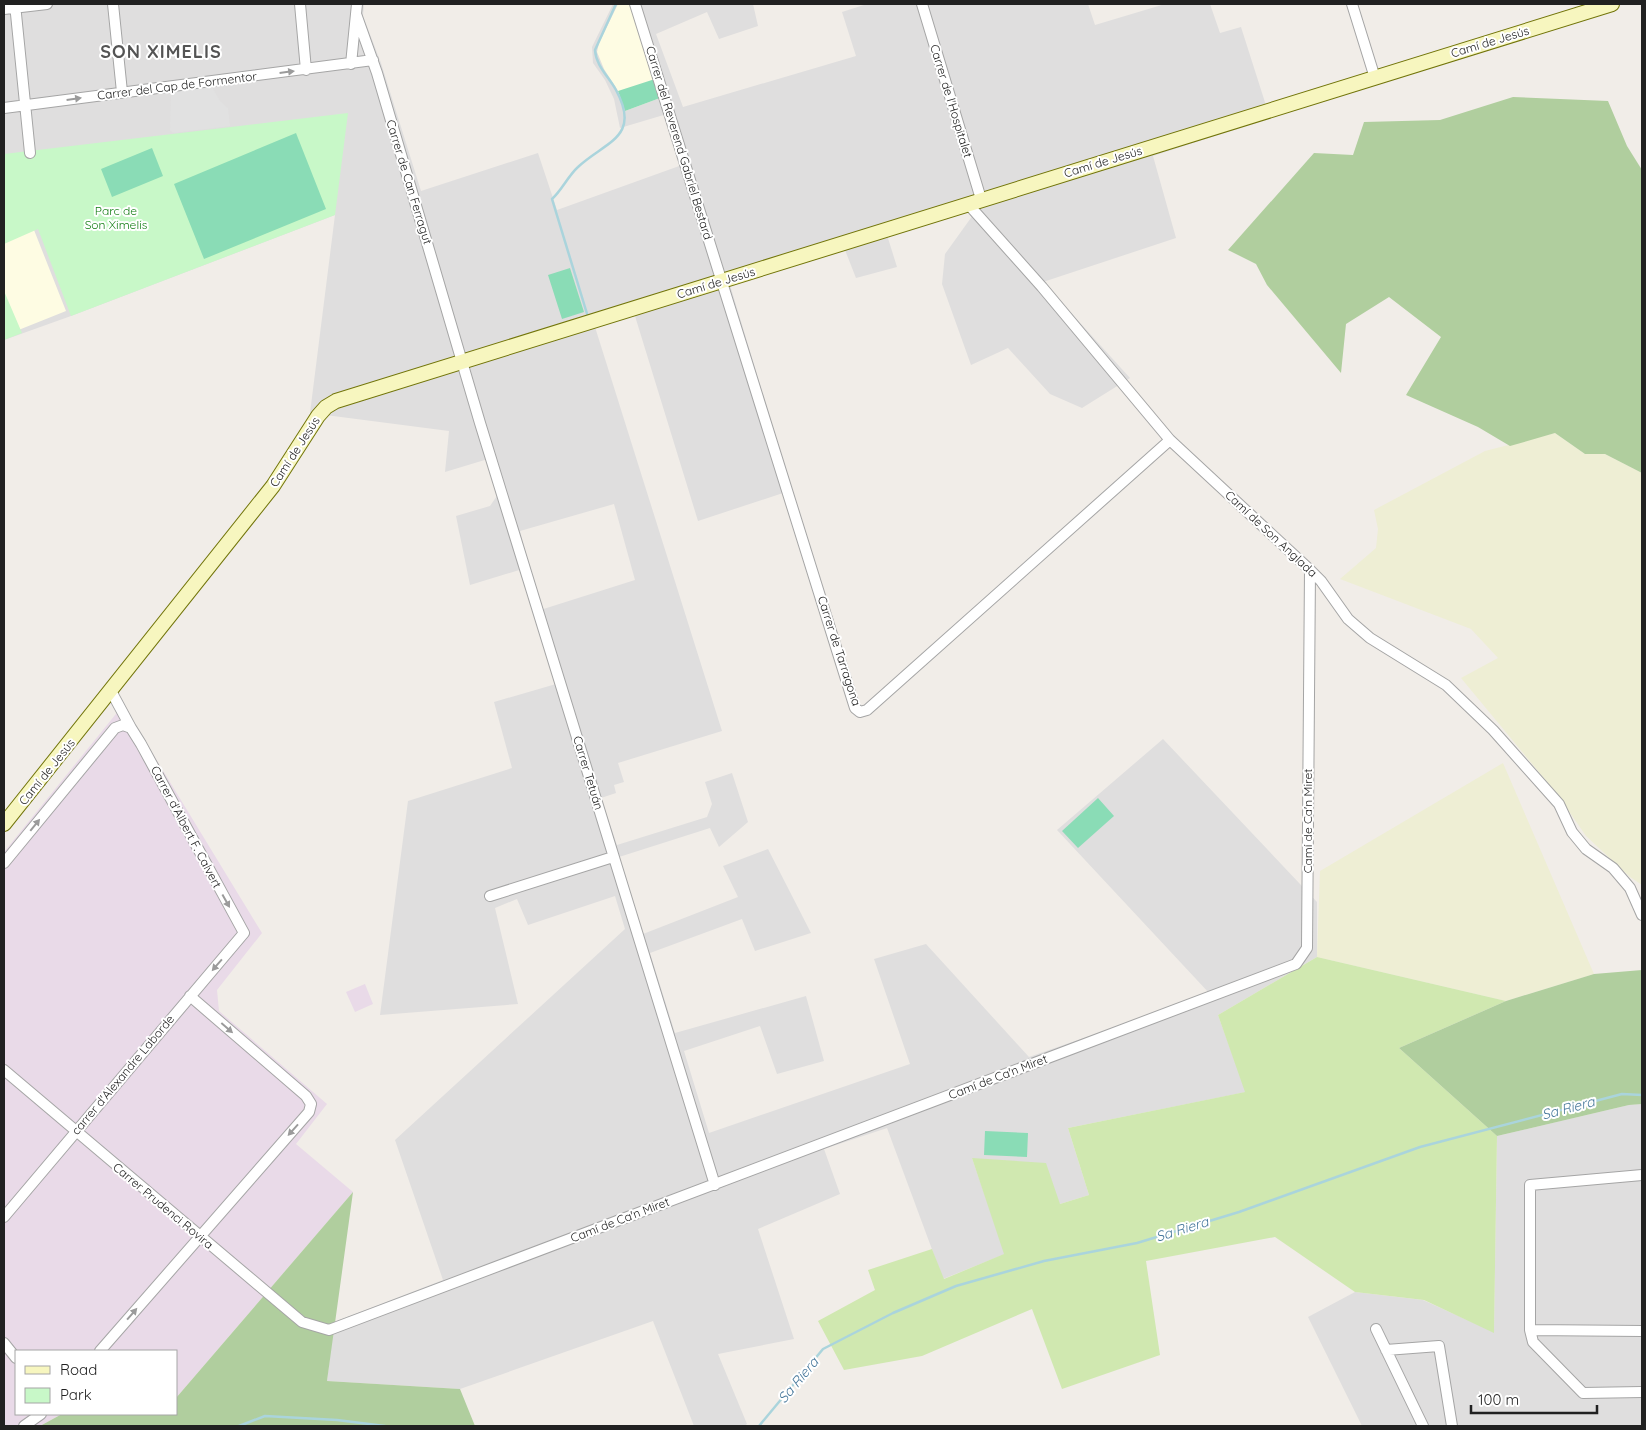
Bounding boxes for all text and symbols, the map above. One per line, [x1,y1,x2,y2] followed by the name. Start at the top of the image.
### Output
[1449,22,1531,61] street label: Camí de Jesús
[100,40,222,63] district label: SON XIMELIS
[927,43,976,159] street label: Carrer de l'Hospitalet
[643,44,716,241] street label: Carrer del Reverend Gabriel Bestard
[96,68,258,103] street label: Carrer del Cap de Formentor
[279,68,295,76] one-way arrow
[66,95,82,103] one-way arrow
[383,118,436,246] street label: Carrer de Can Ferragut
[1062,142,1144,181] street label: Camí de Jesús
[85,203,148,232] park label: Parc de Son Ximelis
[675,263,757,302] street label: Camí de Jesús
[266,413,323,490] street label: Camí de Jesús
[1222,487,1320,580] street label: Camí de Son Anglada
[815,594,864,708] street label: Carrer de Tarragona
[570,734,607,812] street label: Carrer Tetuán
[15,735,78,808] street label: Camí de Jesús
[148,763,225,891] street label: Carrer d'Albert F. Calvert
[1300,769,1315,873] street label: Camí de Ca'n Miret
[29,819,40,832] one-way arrow
[222,894,230,909] one-way arrow
[212,959,223,971] one-way arrow
[68,1011,177,1138] street label: carrer d'Alexandre Laborde
[220,1023,233,1034] one-way arrow
[946,1051,1049,1102] street label: Camí de Ca'n Miret
[1540,1092,1598,1124] water label: Sa Riera
[288,1124,299,1136] one-way arrow
[110,1159,216,1252] street label: Carrer Prudenci Rovira
[568,1194,671,1245] street label: Camí de Ca'n Miret
[1153,1212,1212,1246] water label: Sa Riera
[126,1308,137,1321] one-way arrow
[15,1350,178,1415] legend
[774,1352,823,1407] water label: Sa Riera
[60,1360,97,1379] text: Road
[1471,1382,1597,1414] scale bar
[60,1385,92,1404] text: Park
[1478,1390,1519,1409] text: 100 m

